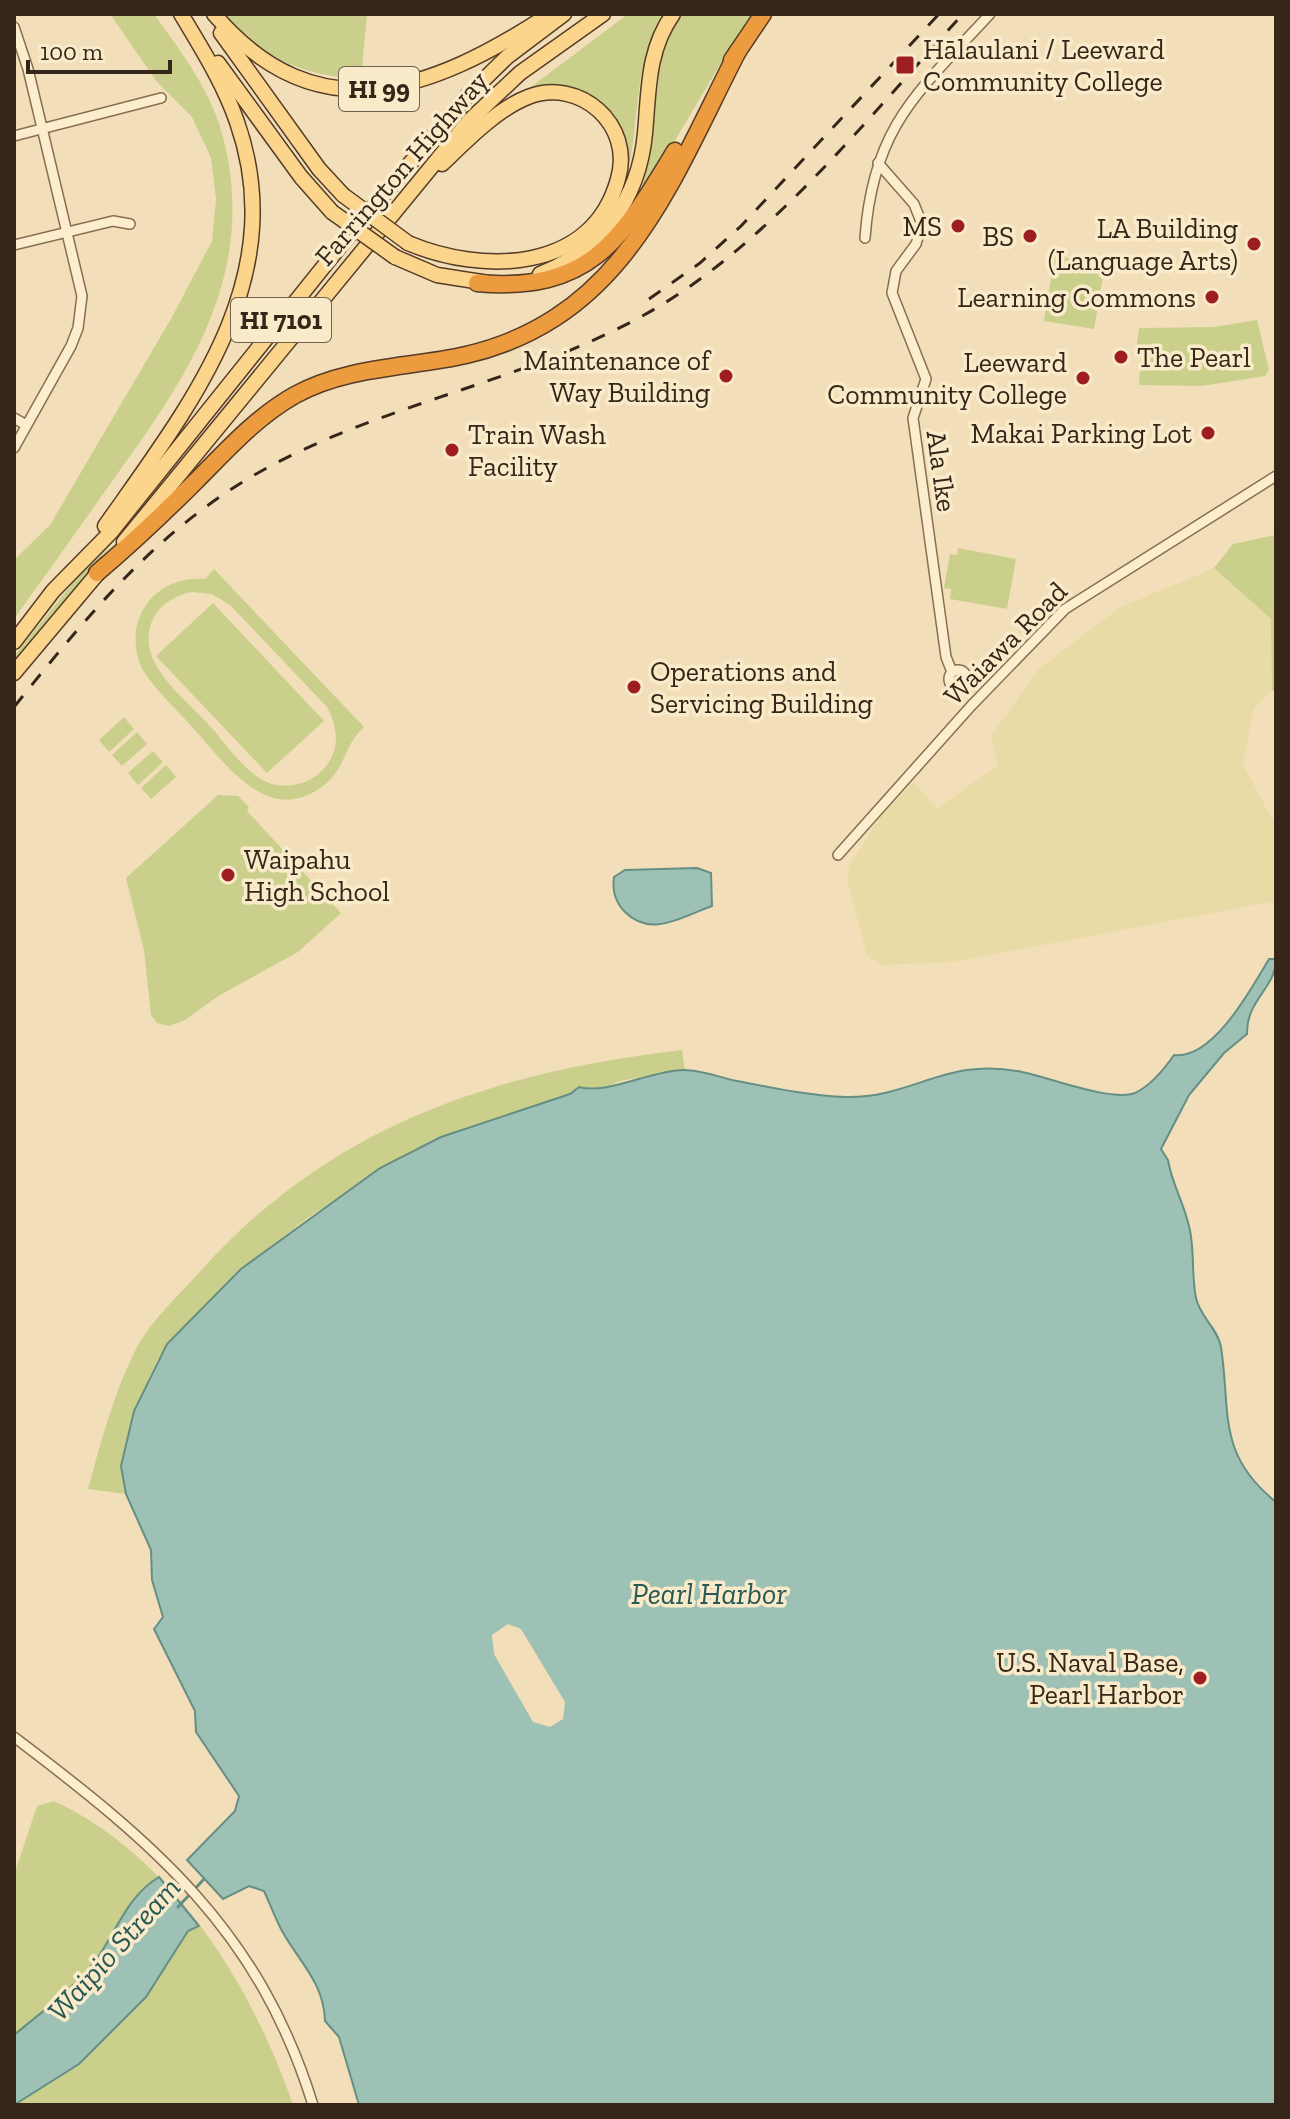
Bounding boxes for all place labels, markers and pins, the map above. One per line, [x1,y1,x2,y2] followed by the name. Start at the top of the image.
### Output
[923,33,1165,98] place label: Hālaulani / Leeward Community College
[894,54,916,76] marker: Hālaulani / Leeward Community College
[902,210,942,243] place label: MS
[1048,212,1238,277] place label: LA Building (Language Arts)
[949,217,967,235] marker: MS
[982,220,1014,253] place label: BS
[1021,227,1039,245] marker: BS
[1245,235,1263,253] marker: LA Building (Language Arts)
[957,281,1196,314] place label: Learning Commons
[1203,288,1221,306] marker: Learning Commons
[1137,341,1251,374] place label: The Pearl
[523,344,712,409] place label: Maintenance of Way Building
[827,346,1067,411] place label: Leeward Community College
[1112,348,1130,366] marker: The Pearl
[717,367,735,385] marker: Maintenance of Way Building
[1074,369,1092,387] marker: Leeward Community College
[971,417,1193,450] place label: Makai Parking Lot
[468,418,606,483] place label: Train Wash Facility
[1199,424,1217,442] marker: Makai Parking Lot
[443,441,461,459] marker: Train Wash Facility
[650,655,873,720] place label: Operations and Servicing Building
[625,678,643,696] marker: Operations and Servicing Building
[244,843,390,908] place label: Waipahu High School
[219,866,237,884] marker: Waipahu High School
[996,1646,1184,1711] place label: U.S. Naval Base, Pearl Harbor
[1191,1669,1209,1687] marker: U.S. Naval Base, Pearl Harbor

